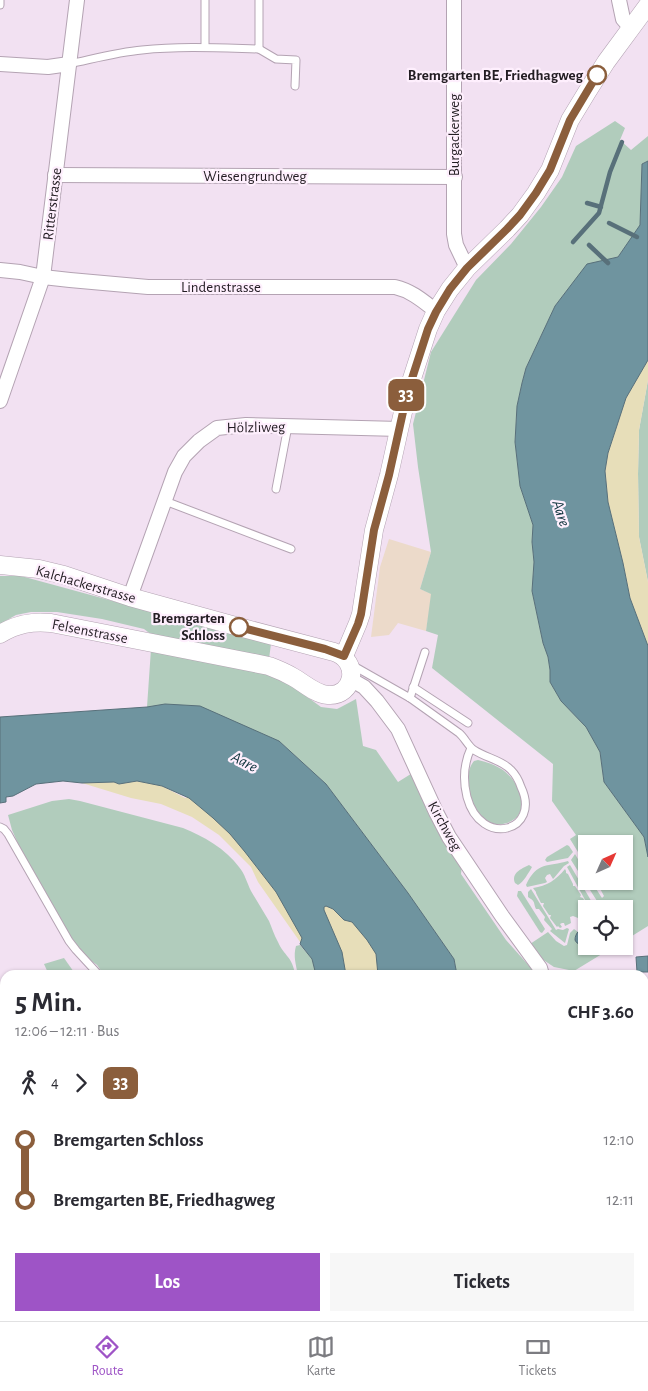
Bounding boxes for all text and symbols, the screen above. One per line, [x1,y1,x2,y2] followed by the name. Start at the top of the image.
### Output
[587,65,607,85] marker: Bremgarten BE, Friedhagweg
[408,68,583,83] place label: Bremgarten BE, Friedhagweg
[447,93,462,176] street label: Burgackerweg
[41,167,64,241] street label: Ritterstrasse
[203,169,307,184] street label: Wiesengrundweg
[181,280,261,295] street label: Lindenstrasse
[384,379,428,411] line badge: 33
[398,386,414,404] text: 33
[227,419,286,436] street label: Hölzliweg
[549,497,573,529] water label: Aare
[34,563,138,606] street label: Kalchackerstrasse
[152,611,225,643] place label: Bremgarten Schloss
[51,617,129,646] street label: Felsenstrasse
[229,617,249,637] marker: Bremgarten Schloss
[228,748,260,775] water label: Aare
[425,799,465,854] street label: Kirchweg
[578,835,632,890] north arrow
[578,835,633,955] map controls
[578,900,633,955] button: locate
[15,989,82,1017] text: 5 Min.
[568,1003,634,1022] text: CHF 3.60
[15,1023,119,1039] text: 12:06 – 12:11 · Bus
[15,1069,43,1097] icon: walk
[67,1069,95,1097] icon: forward
[51,1074,59,1090] text: 4
[113,1074,128,1092] text: 33
[53,1131,203,1150] text: Bremgarten Schloss
[604,1132,634,1148] text: 12:10
[53,1191,275,1210] text: Bremgarten BE, Friedhagweg
[607,1192,634,1208] text: 12:11
[15,1253,320,1311] button: Los
[330,1253,634,1311] button: Tickets
[91,1333,124,1380] tab: Route
[306,1333,336,1380] tab: Karte
[519,1333,556,1380] tab: Tickets

